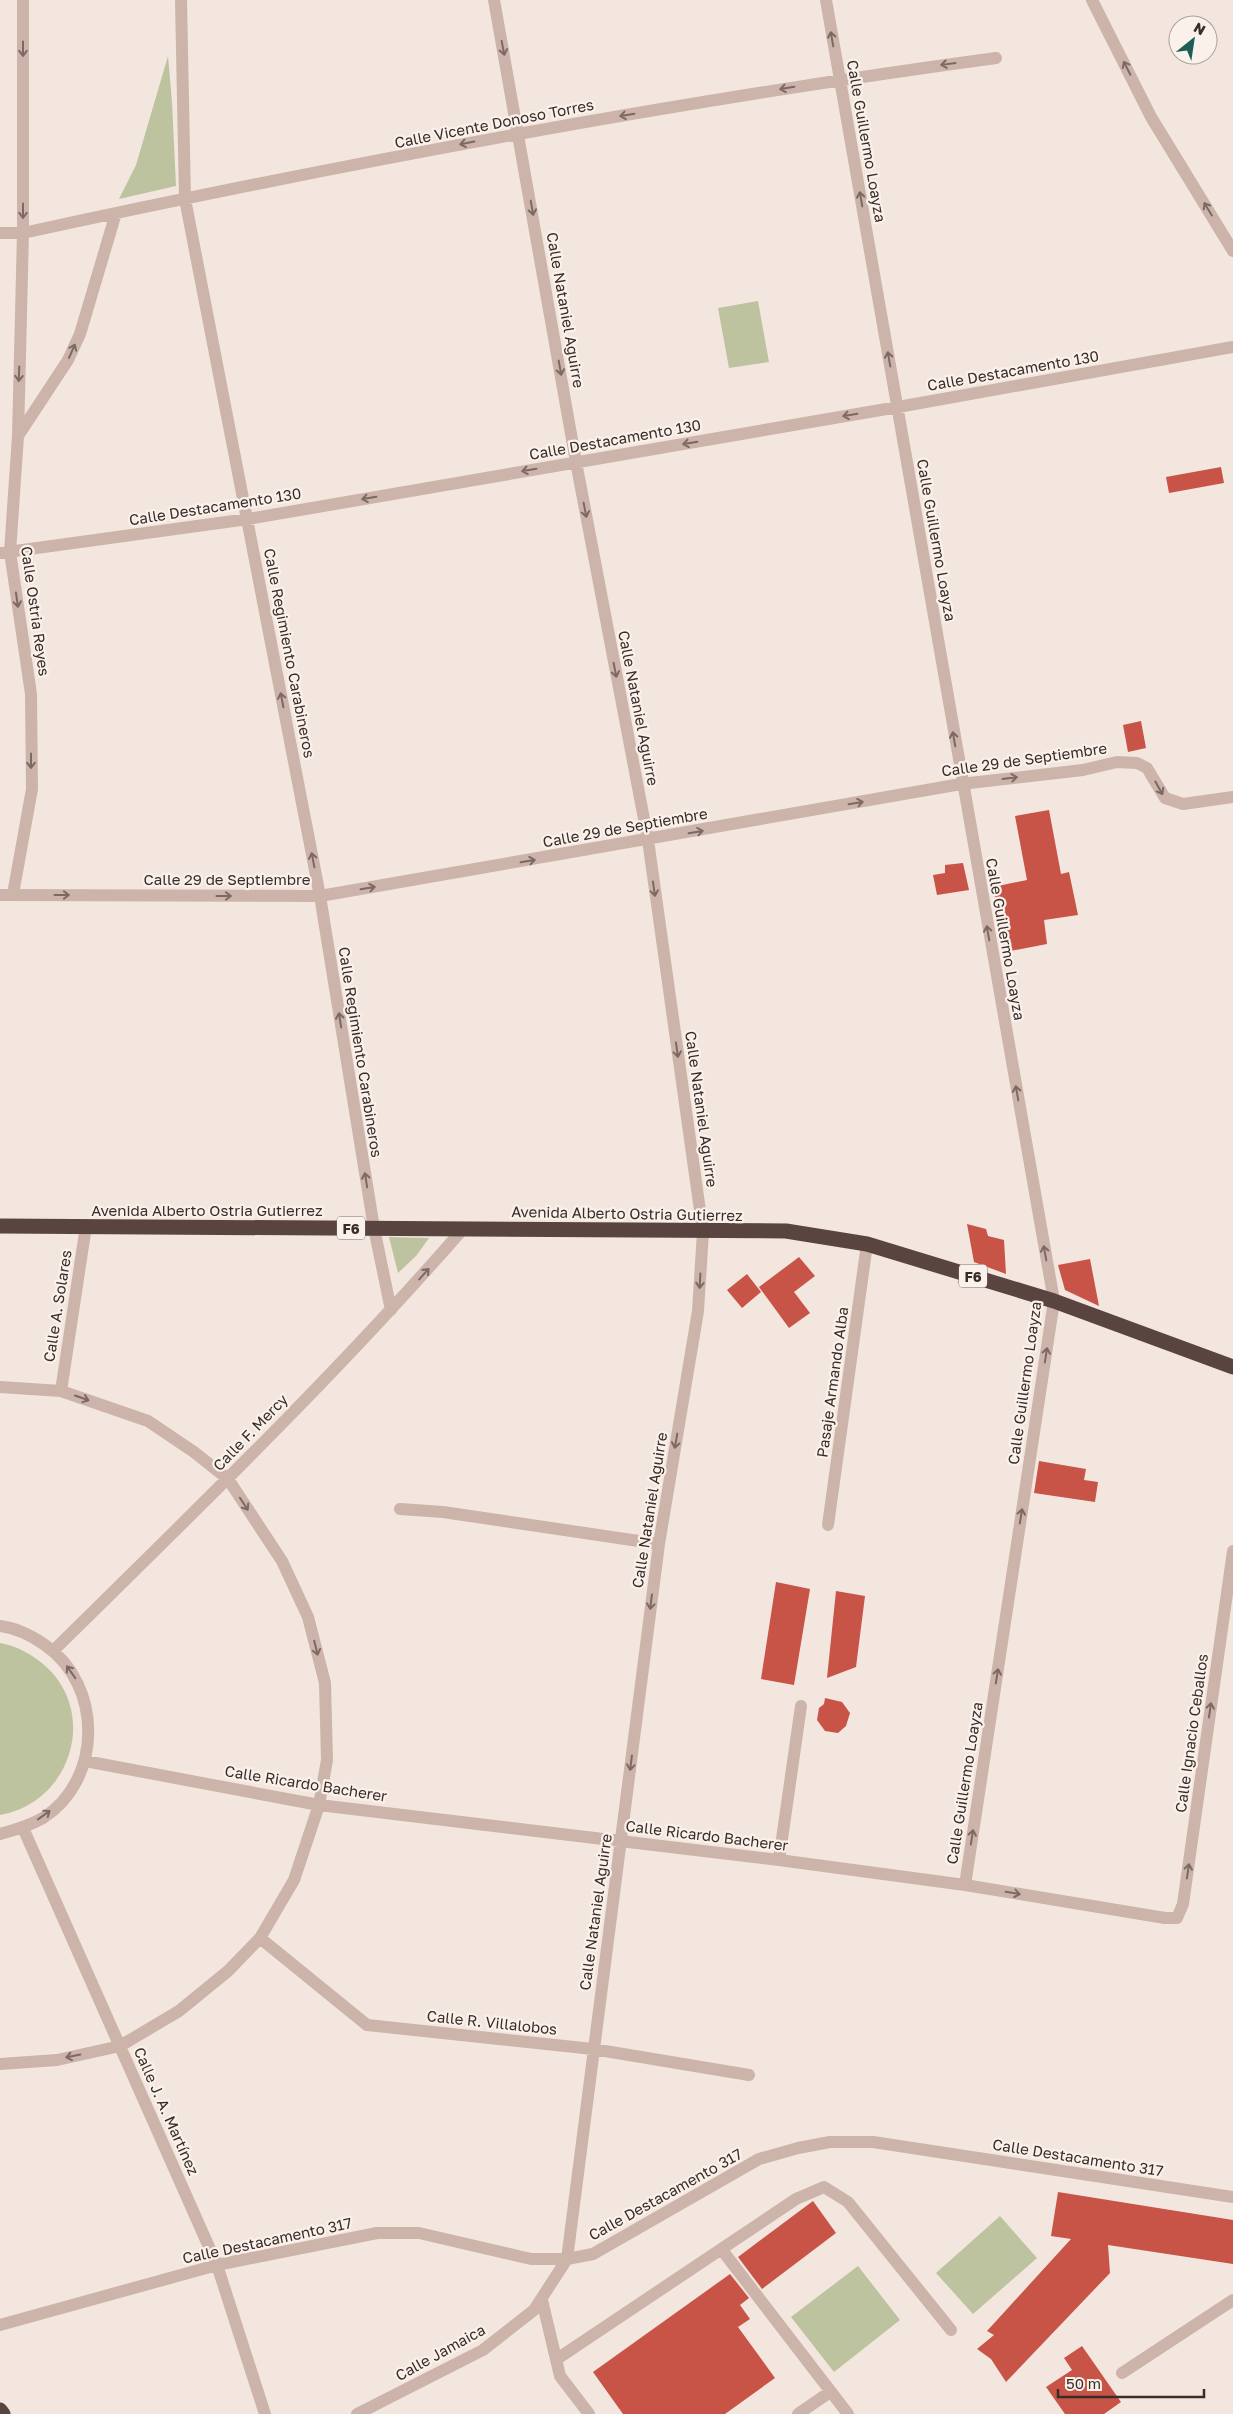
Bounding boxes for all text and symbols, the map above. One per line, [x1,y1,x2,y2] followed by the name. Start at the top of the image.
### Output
[1168,15,1218,65] north arrow
[1191,18,1209,38] text: N
[827,32,837,48] one-way arrow
[498,39,508,55] one-way arrow
[18,40,28,56] one-way arrow
[844,58,890,224] street label: Calle Guillermo Loayza
[940,59,956,69] one-way arrow
[1122,61,1132,76] one-way arrow
[779,83,795,93] one-way arrow
[393,95,595,151] street label: Calle Vicente Donoso Torres
[619,110,635,120] one-way arrow
[459,139,475,149] one-way arrow
[855,192,865,208] one-way arrow
[527,199,537,215] one-way arrow
[18,202,28,219] one-way arrow
[1202,203,1212,217] one-way arrow
[543,231,589,390] street label: Calle Nataniel Aguirre
[68,344,78,359] one-way arrow
[926,346,1100,394] street label: Calle Destacamento 130
[884,351,894,367] one-way arrow
[555,359,565,375] one-way arrow
[14,365,24,381] one-way arrow
[842,411,858,421] one-way arrow
[528,415,702,463] street label: Calle Destacamento 130
[682,438,698,448] one-way arrow
[914,457,960,623] street label: Calle Guillermo Loayza
[522,466,538,476] one-way arrow
[128,483,302,529] street label: Calle Destacamento 130
[362,493,378,503] one-way arrow
[581,502,590,518] one-way arrow
[18,545,54,677] street label: Calle Ostria Reyes
[261,547,319,759] street label: Calle Regimiento Carabineros
[12,591,22,607] one-way arrow
[615,629,663,787] street label: Calle Nataniel Aguirre
[611,661,621,677] one-way arrow
[277,692,287,708] one-way arrow
[948,731,958,747] one-way arrow
[940,738,1108,780] street label: Calle 29 de Septiembre
[26,752,36,769] one-way arrow
[1002,773,1018,783] one-way arrow
[1154,780,1164,795] one-way arrow
[847,797,863,807] one-way arrow
[541,804,709,850] street label: Calle 29 de Septiembre
[687,826,703,836] one-way arrow
[307,852,317,868] one-way arrow
[520,855,536,865] one-way arrow
[983,856,1029,1022] street label: Calle Guillermo Loayza
[144,870,311,888] street label: Calle 29 de Septiembre
[650,880,660,896] one-way arrow
[359,883,375,893] one-way arrow
[53,890,69,900] one-way arrow
[216,891,232,901] one-way arrow
[983,926,993,942] one-way arrow
[335,945,387,1159] street label: Calle Regimiento Carabineros
[334,1012,344,1028] one-way arrow
[682,1030,722,1189] street label: Calle Nataniel Aguirre
[672,1041,682,1057] one-way arrow
[1011,1086,1021,1102] one-way arrow
[360,1173,370,1189] one-way arrow
[91,1201,323,1219] street label: Avenida Alberto Ostria Gutierrez
[511,1202,743,1224] street label: Avenida Alberto Ostria Gutierrez
[337,1216,365,1240] road number: F6
[1040,1246,1050,1262] one-way arrow
[39,1249,75,1363] street label: Calle A. Solares
[959,1264,987,1288] road number: F6
[418,1267,430,1280] one-way arrow
[695,1272,704,1288] one-way arrow
[1004,1300,1044,1466] street label: Calle Guillermo Loayza
[812,1305,852,1459] street label: Pasaje Armando Alba
[1041,1347,1051,1363] one-way arrow
[209,1390,291,1474] street label: Calle F. Mercy
[74,1394,90,1404] one-way arrow
[628,1430,670,1589] street label: Calle Nataniel Aguirre
[671,1433,681,1449] one-way arrow
[238,1497,249,1511] one-way arrow
[1017,1508,1027,1524] one-way arrow
[646,1593,656,1609] one-way arrow
[312,1639,321,1655] one-way arrow
[1171,1652,1211,1814] street label: Calle Ignacio Ceballos
[66,1665,76,1679] one-way arrow
[992,1669,1002,1685] one-way arrow
[942,1700,986,1866] street label: Calle Guillermo Loayza
[1206,1703,1216,1719] one-way arrow
[625,1755,635,1771] one-way arrow
[224,1761,389,1805] street label: Calle Ricardo Bacherer
[37,1810,51,1820] one-way arrow
[625,1816,790,1854] street label: Calle Ricardo Bacherer
[967,1829,977,1845] one-way arrow
[575,1832,615,1991] street label: Calle Nataniel Aguirre
[1183,1863,1193,1879] one-way arrow
[1004,1888,1020,1898] one-way arrow
[426,2006,558,2038] street label: Calle R. Villalobos
[131,2044,203,2178] street label: Calle J. A. Martínez
[65,2052,81,2061] one-way arrow
[991,2135,1165,2179] street label: Calle Destacamento 317
[585,2144,745,2244] street label: Calle Destacamento 317
[181,2213,353,2267] street label: Calle Destacamento 317
[392,2320,488,2384] street label: Calle Jamaica
[1058,2366,1204,2398] scale bar
[1066,2374,1101,2392] text: 50 m

